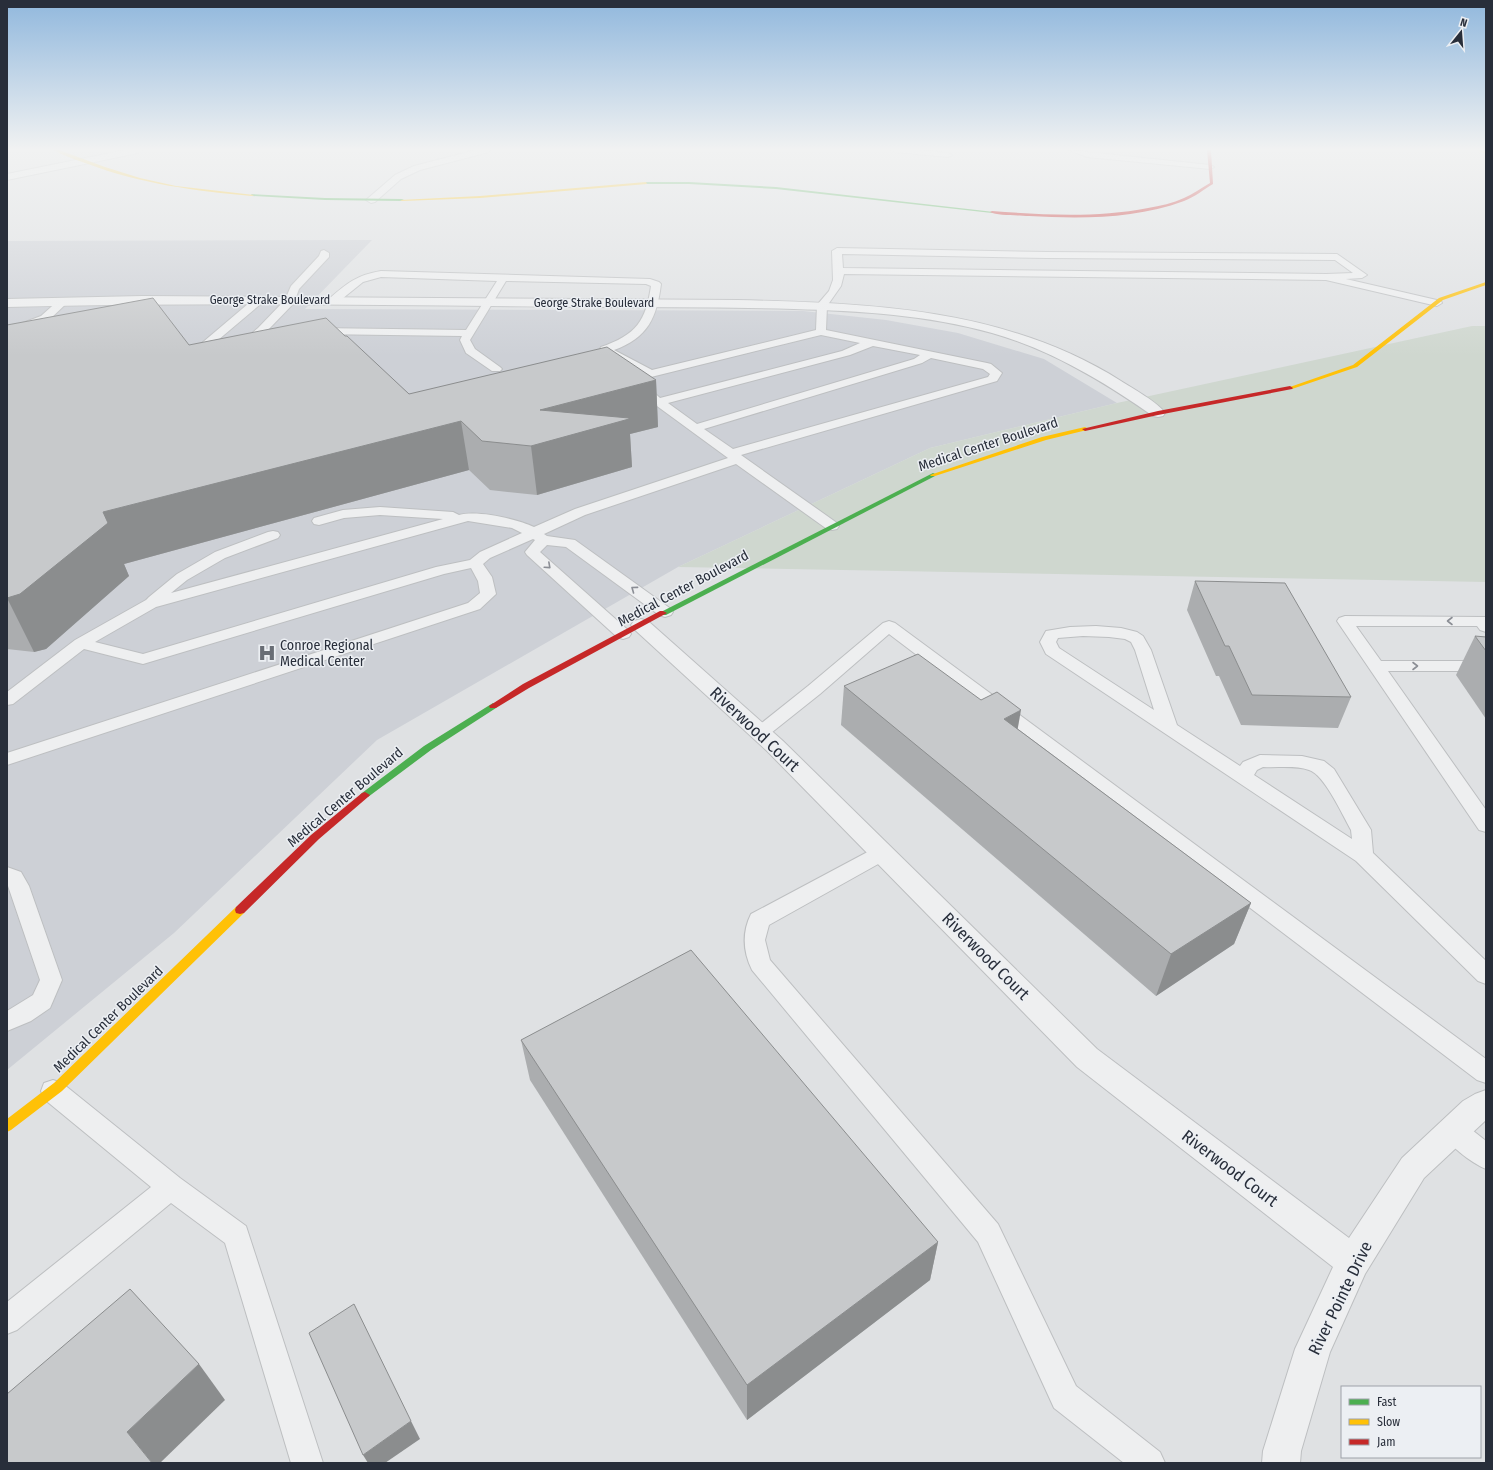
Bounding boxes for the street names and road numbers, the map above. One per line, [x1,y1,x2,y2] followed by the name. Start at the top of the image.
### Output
[210,293,330,307] street label: George Strake Boulevard
[534,296,654,310] street label: George Strake Boulevard
[916,414,1060,475] street label: Medical Center Boulevard
[615,547,752,630] street label: Medical Center Boulevard
[705,682,804,777] street label: Riverwood Court
[284,744,407,851] street label: Medical Center Boulevard
[938,908,1034,1005] street label: Riverwood Court
[50,963,167,1076] street label: Medical Center Boulevard
[1177,1125,1282,1212] street label: Riverwood Court
[1304,1238,1377,1358] street label: River Pointe Drive

